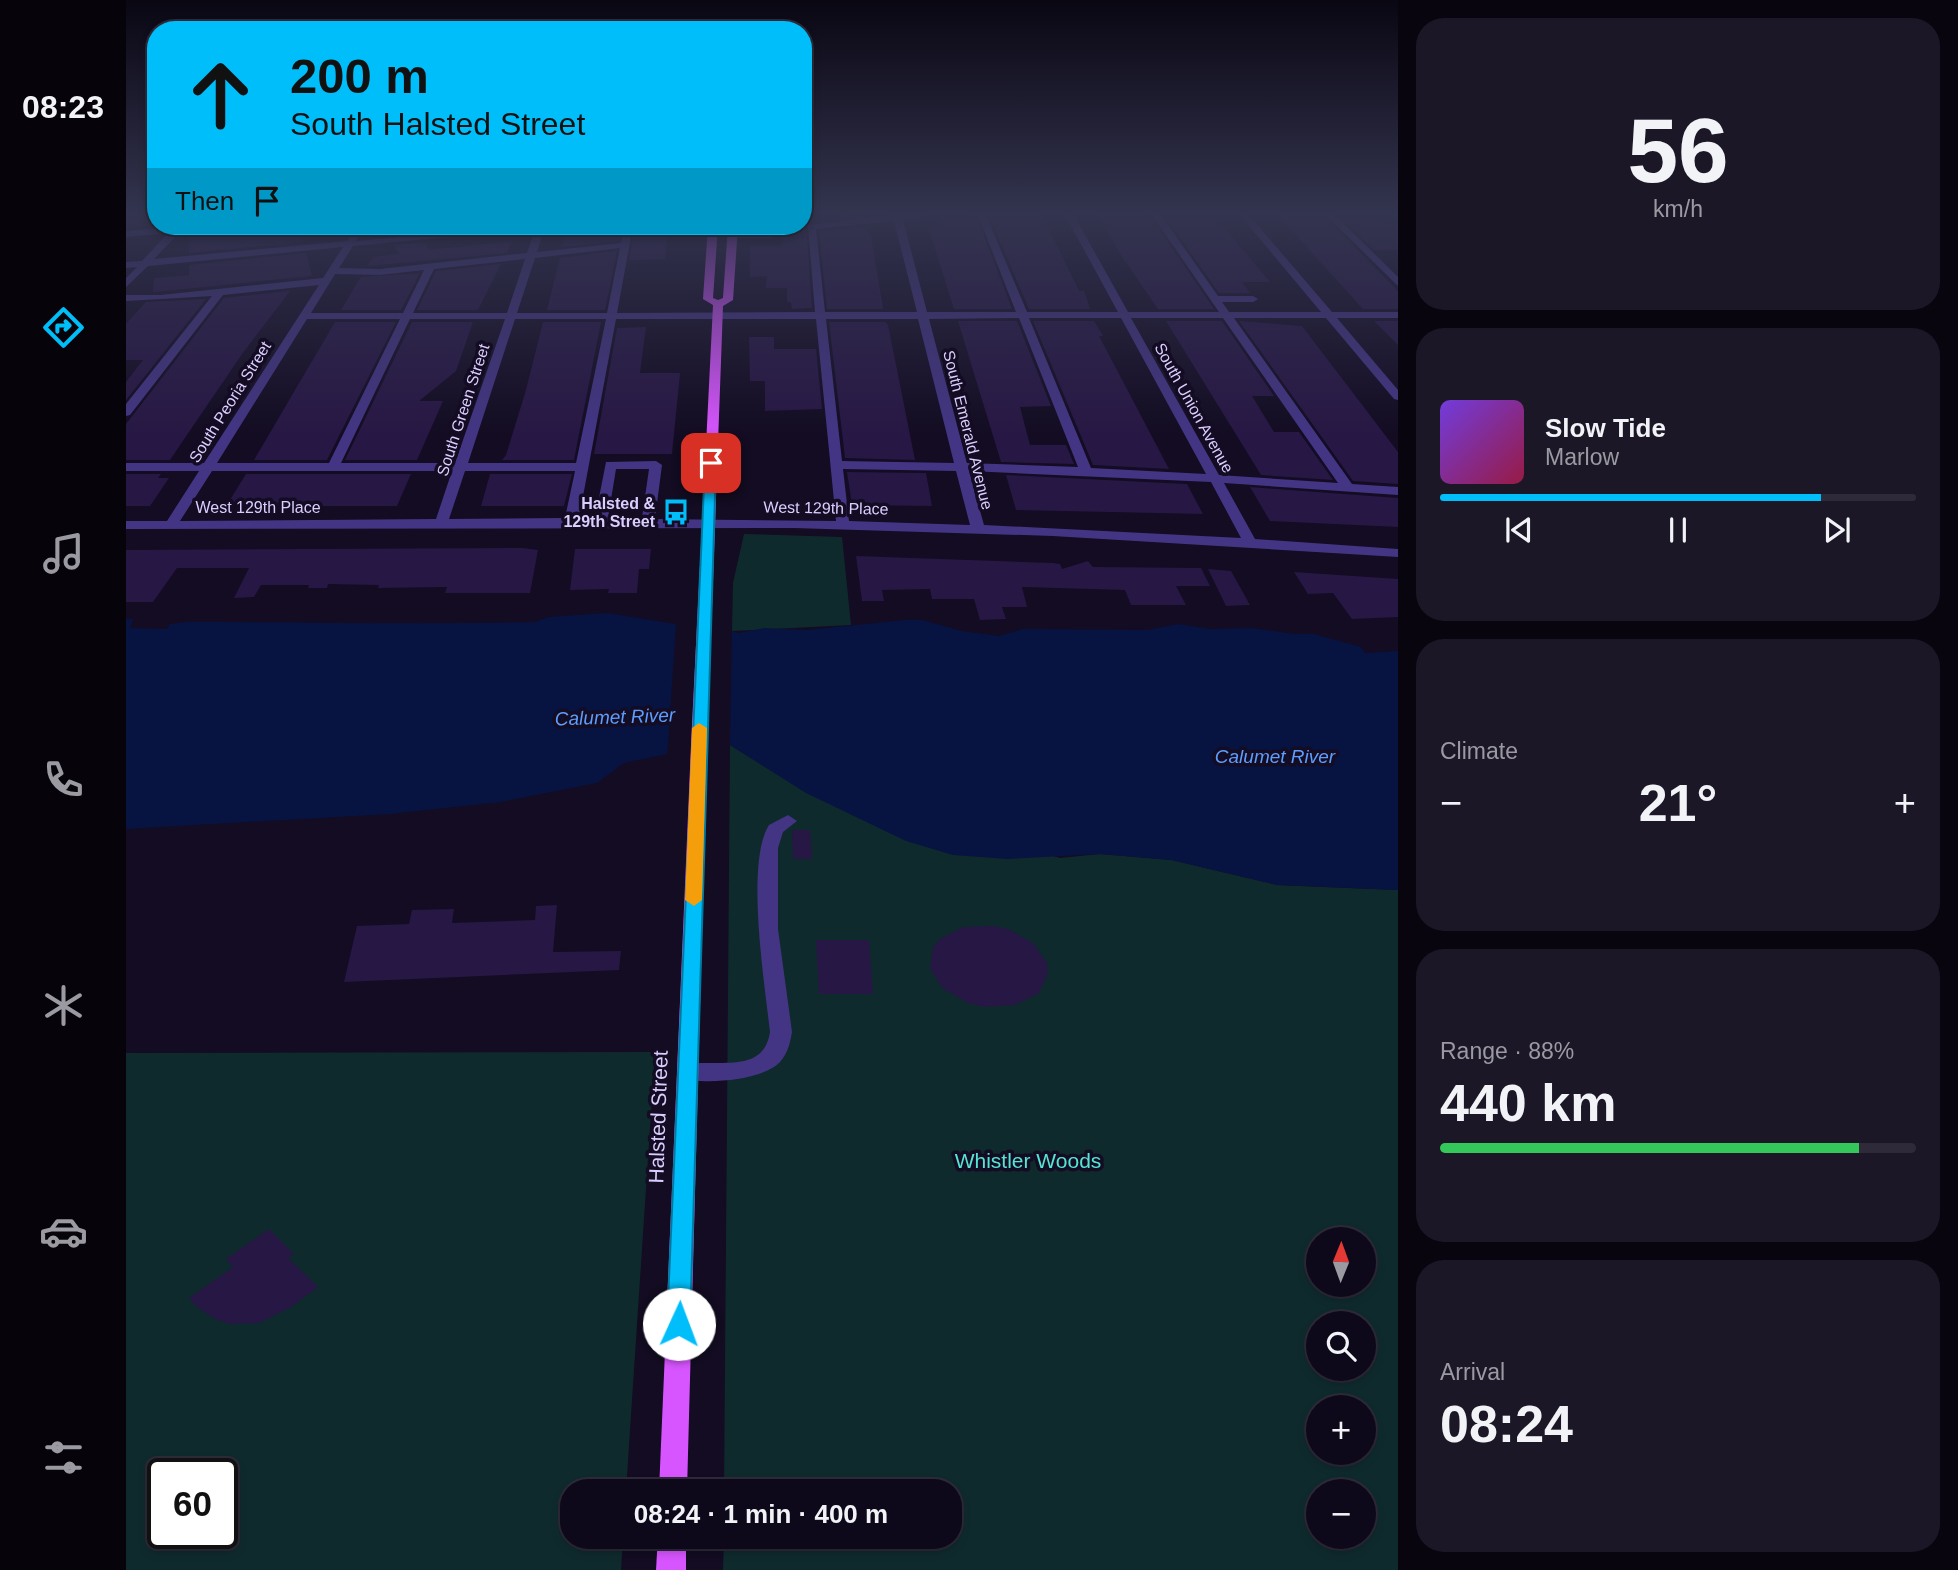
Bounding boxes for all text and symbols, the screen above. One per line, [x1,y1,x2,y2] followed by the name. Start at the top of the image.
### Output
[175,49,266,140] icon: ahead
[290,49,429,103] text: 200 m
[22,89,104,125] text: 08:23
[1627,100,1729,201] text: 56
[290,106,585,142] text: South Halsted Street
[248,182,286,220] icon: arrive
[175,186,234,216] text: Then
[1653,196,1703,222] text: km/h
[39,303,88,352] icon: directions
[186,338,275,466] street label: South Peoria Street
[1151,340,1237,476] street label: South Union Avenue
[434,341,493,478] street label: South Green Street
[940,349,996,511] street label: South Emerald Avenue
[1545,413,1666,443] text: Slow Tide
[681,433,741,493] pin
[692,444,730,482] icon: arrive
[1545,444,1619,470] text: Marlow
[563,495,656,530] place label: Halsted & 129th Street
[661,497,691,527] bus stop icon: Halsted & 129th Street
[763,498,889,518] street label: West 129th Place
[195,499,321,516] street label: West 129th Place
[1500,511,1538,549] icon: previous
[1659,511,1697,549] icon: pause
[1818,511,1856,549] icon: next
[39,529,88,578] icon: music
[554,704,676,730] water label: Calumet River
[1440,738,1518,764] text: Climate
[1215,746,1336,767] water label: Calumet River
[39,755,88,804] icon: phone
[1639,774,1717,832] text: 21°
[1440,782,1462,824] text: −
[1894,782,1916,824] text: +
[39,981,88,1030] icon: climate
[1440,1038,1574,1064] text: Range · 88%
[644,1050,672,1184] street label: Halsted Street
[1440,1074,1616,1132] text: 440 km
[955,1149,1101,1172] park label: Whistler Woods
[39,1207,88,1256] icon: car
[1306,1227,1376,1297] north arrow
[1306,1227,1376,1549] map controls
[642,1287,716,1361] position arrow
[1306,1311,1376,1381] button: search
[1440,1359,1505,1385] text: Arrival
[1306,1395,1376,1465] button: +
[1440,1395,1573,1453] text: 08:24
[39,1433,88,1482] icon: filters
[147,1458,238,1549] speed limit sign: 60
[1306,1479,1376,1549] button: −
[634,1499,888,1529] text: 08:24 · 1 min · 400 m

